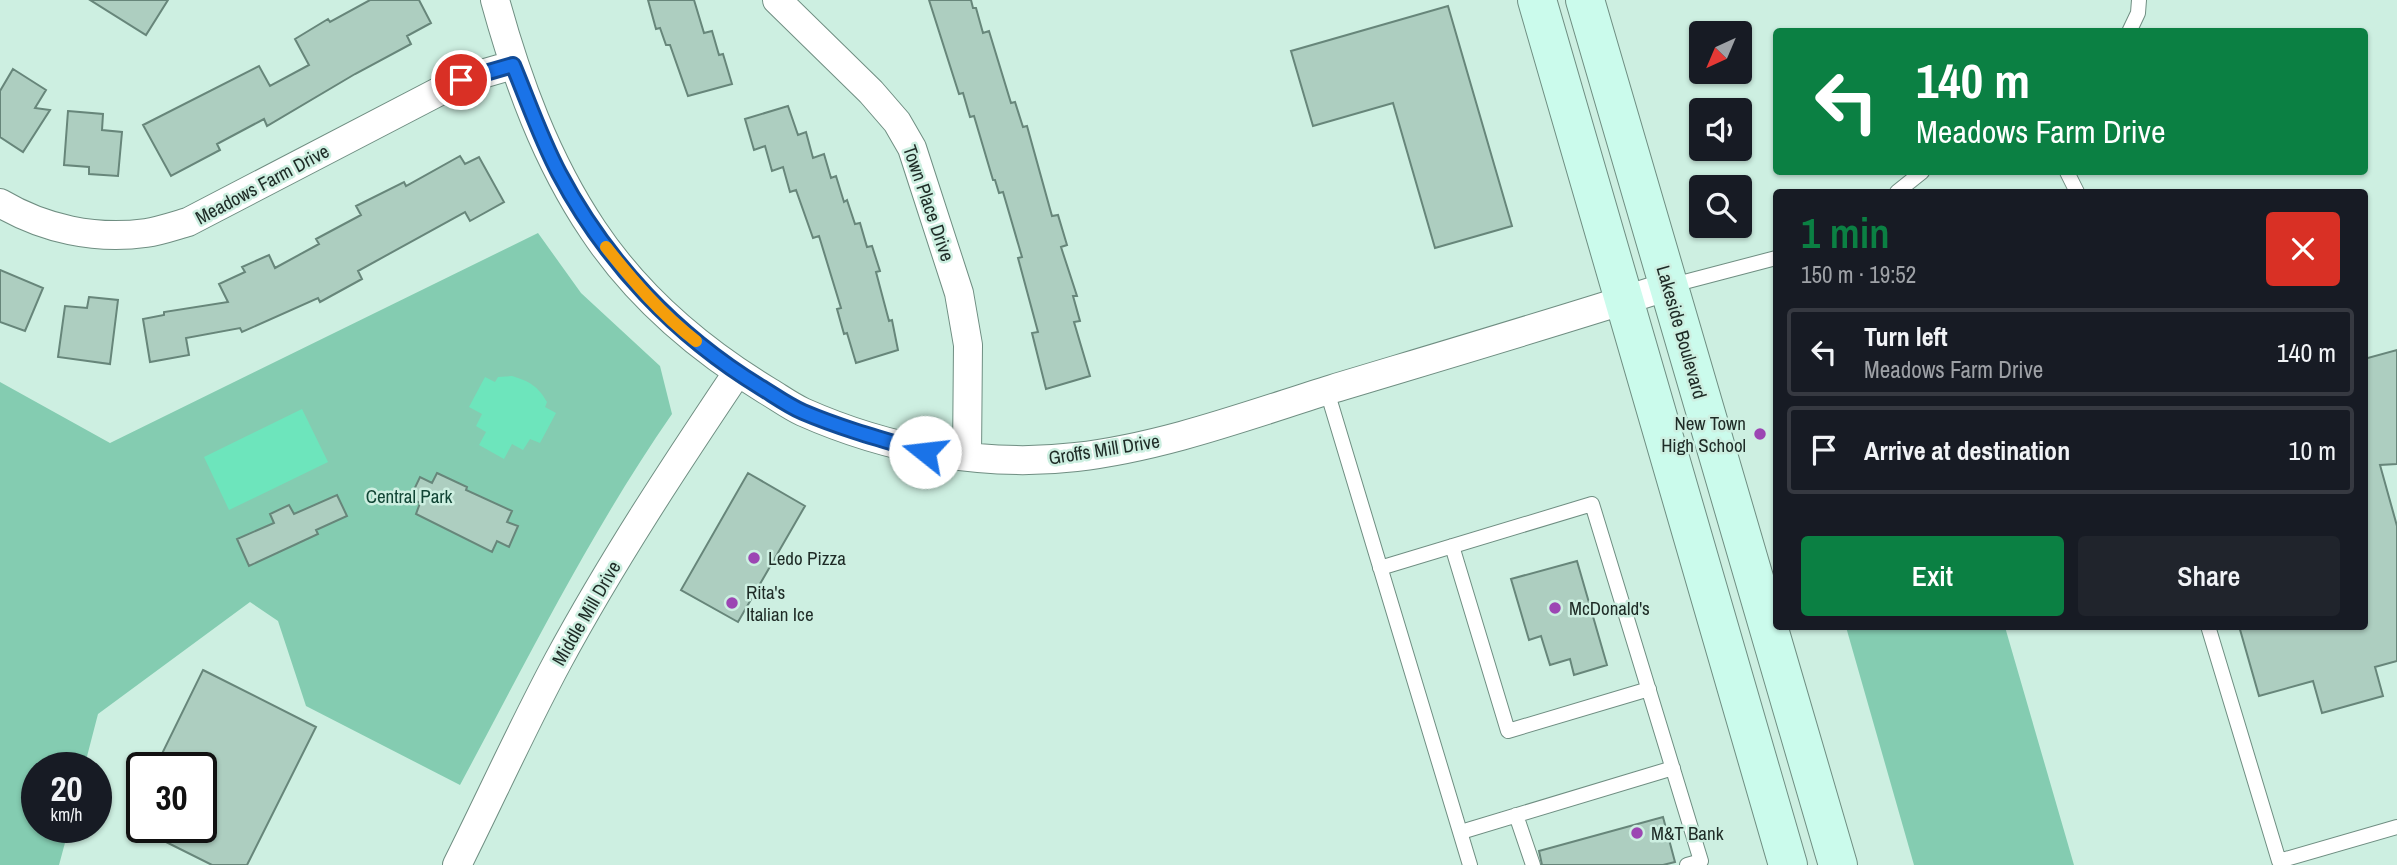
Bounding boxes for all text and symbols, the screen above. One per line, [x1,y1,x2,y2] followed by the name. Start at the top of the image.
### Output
[1689,21,1752,84] north arrow
[1689,21,1752,238] map controls
[1916,47,2030,113] text: 140 m
[431,50,491,110] pin
[1801,56,1892,147] icon: left
[442,61,480,99] icon: arrive
[1689,98,1752,161] button: sound
[1916,110,2166,153] text: Meadows Farm Drive
[190,138,334,230] street label: Meadows Farm Drive
[897,141,961,265] street label: Town Place Drive
[1689,175,1752,238] button: search
[1801,205,1890,261] text: 1 min
[2266,212,2340,286] button: close
[1801,259,1916,290] text: 150 m · 19:52
[1651,262,1713,402] street label: Lakeside Boulevard
[1864,319,1948,354] text: Turn left
[1805,333,1843,371] icon: left
[2277,335,2336,370] text: 140 m
[1864,354,2043,385] text: Meadows Farm Drive
[1661,410,1746,458] place label: New Town High School
[888,415,962,489] position arrow
[1752,426,1768,442] marker: New Town High School
[1047,427,1161,471] street label: Groffs Mill Drive
[1805,431,1843,469] icon: arrive
[1864,433,2070,468] text: Arrive at destination
[2289,433,2336,468] text: 10 m
[366,483,452,509] park label: Central Park
[1801,536,2064,616] button: Exit
[2078,536,2340,616] button: Share
[768,545,846,571] place label: Ledo Pizza
[746,550,762,566] marker: Ledo Pizza
[546,556,626,670] street label: Middle Mill Drive
[746,579,814,627] place label: Rita's Italian Ice
[724,595,740,611] marker: Rita's Italian Ice
[1569,595,1650,621] place label: McDonald's
[1547,600,1563,616] marker: McDonald's
[126,752,217,843] speed limit sign: 30
[51,765,82,812] text: 20
[51,802,83,827] text: km/h
[1651,820,1724,846] place label: M&T Bank
[1629,825,1645,841] marker: M&T Bank

